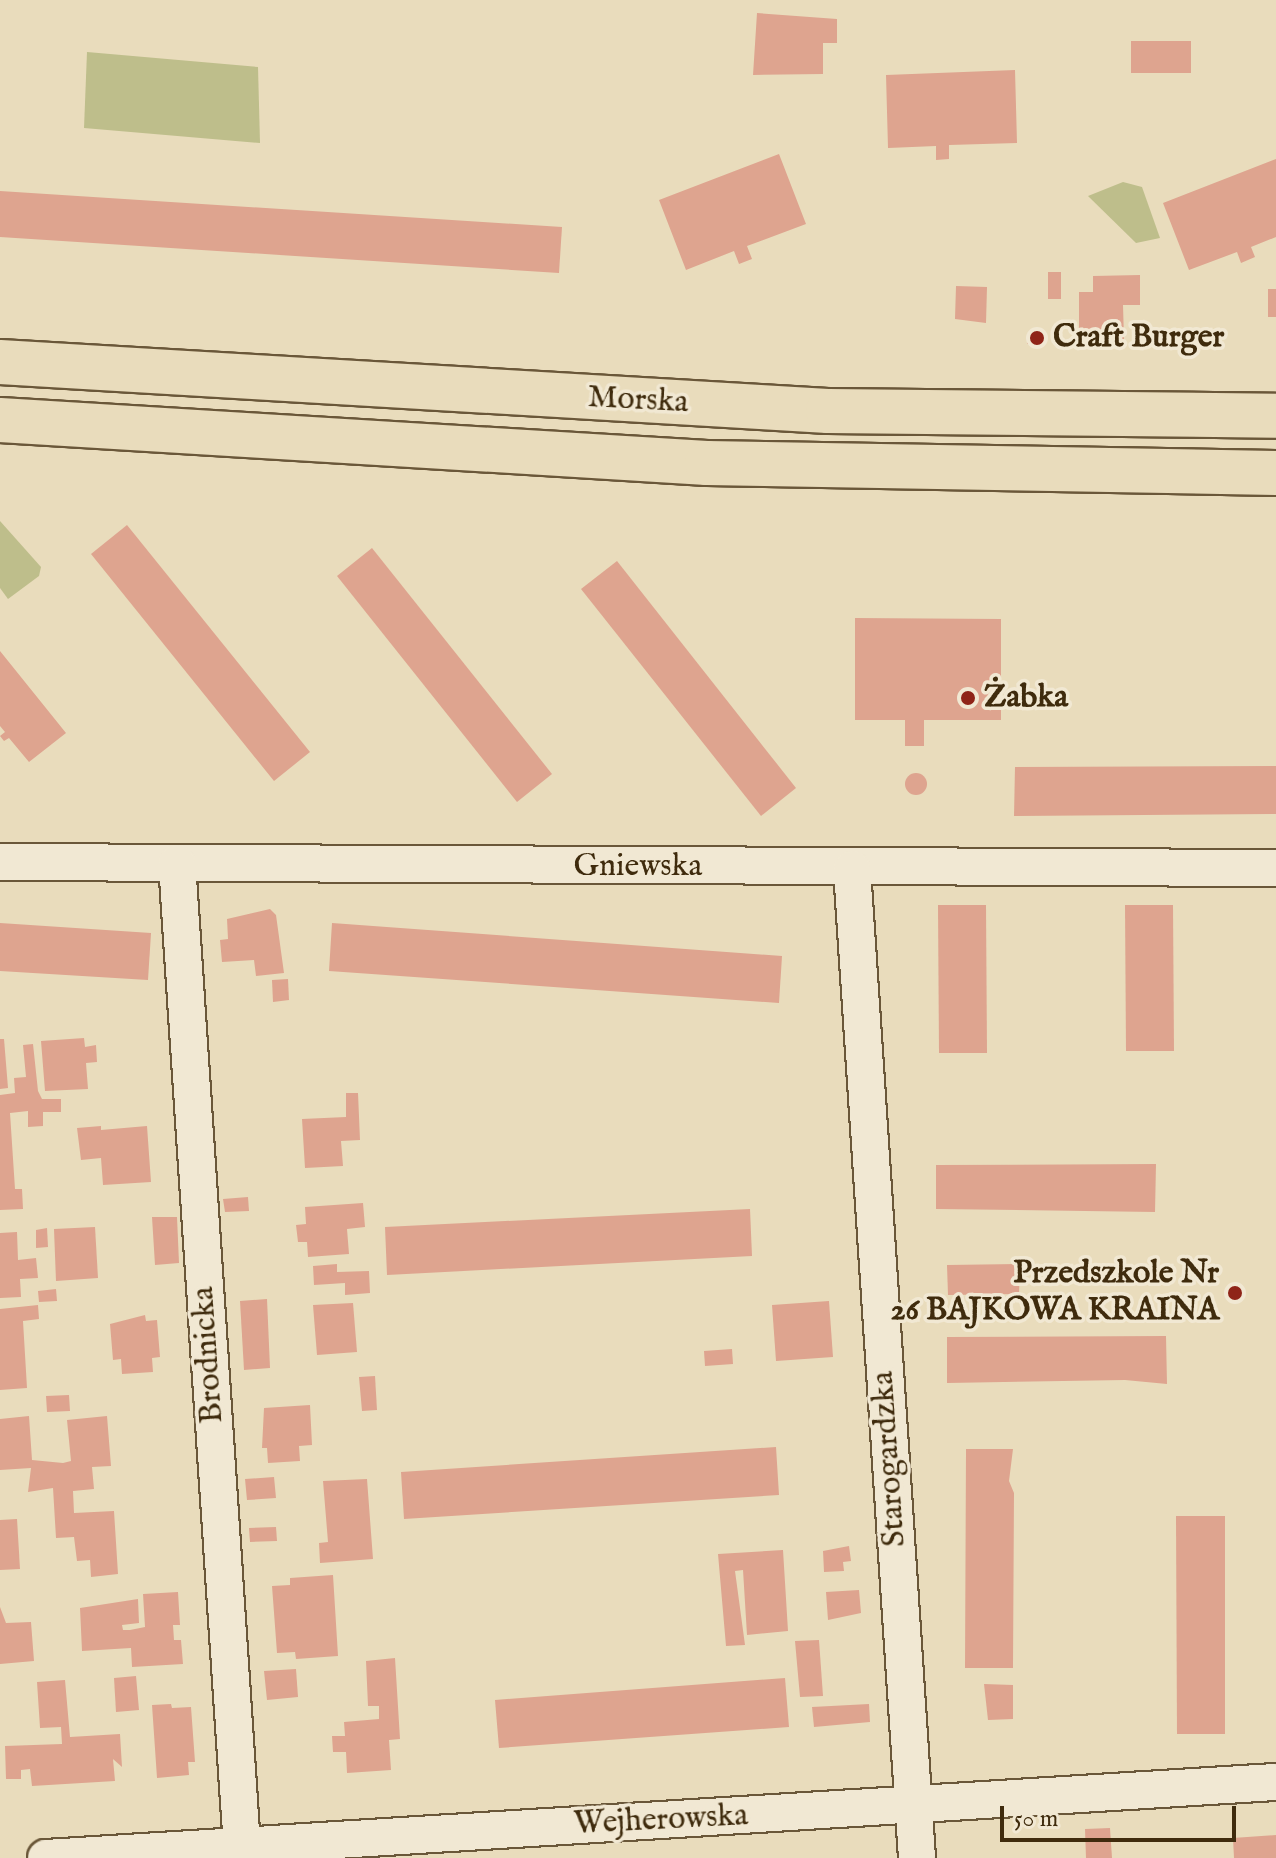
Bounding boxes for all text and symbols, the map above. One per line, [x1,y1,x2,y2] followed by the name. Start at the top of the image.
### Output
[1053,319,1224,357] place label: Craft Burger
[1028,329,1046,347] marker: Craft Burger
[587,379,689,423] street label: Morska
[984,679,1068,717] place label: Żabka
[959,689,977,707] marker: Żabka
[574,848,702,886] street label: Gniewska
[891,1256,1219,1331] place label: Przedszkole Nr 26 BAJKOWA KRAINA
[1226,1284,1244,1302] marker: Przedszkole Nr 26 BAJKOWA KRAINA
[185,1285,233,1425] street label: Brodnicka
[865,1370,915,1548] street label: Starogardzka
[1004,1790,1240,1840] scale bar
[573,1797,749,1845] street label: Wejherowska
[1014,1804,1058,1835] text: 50 m

